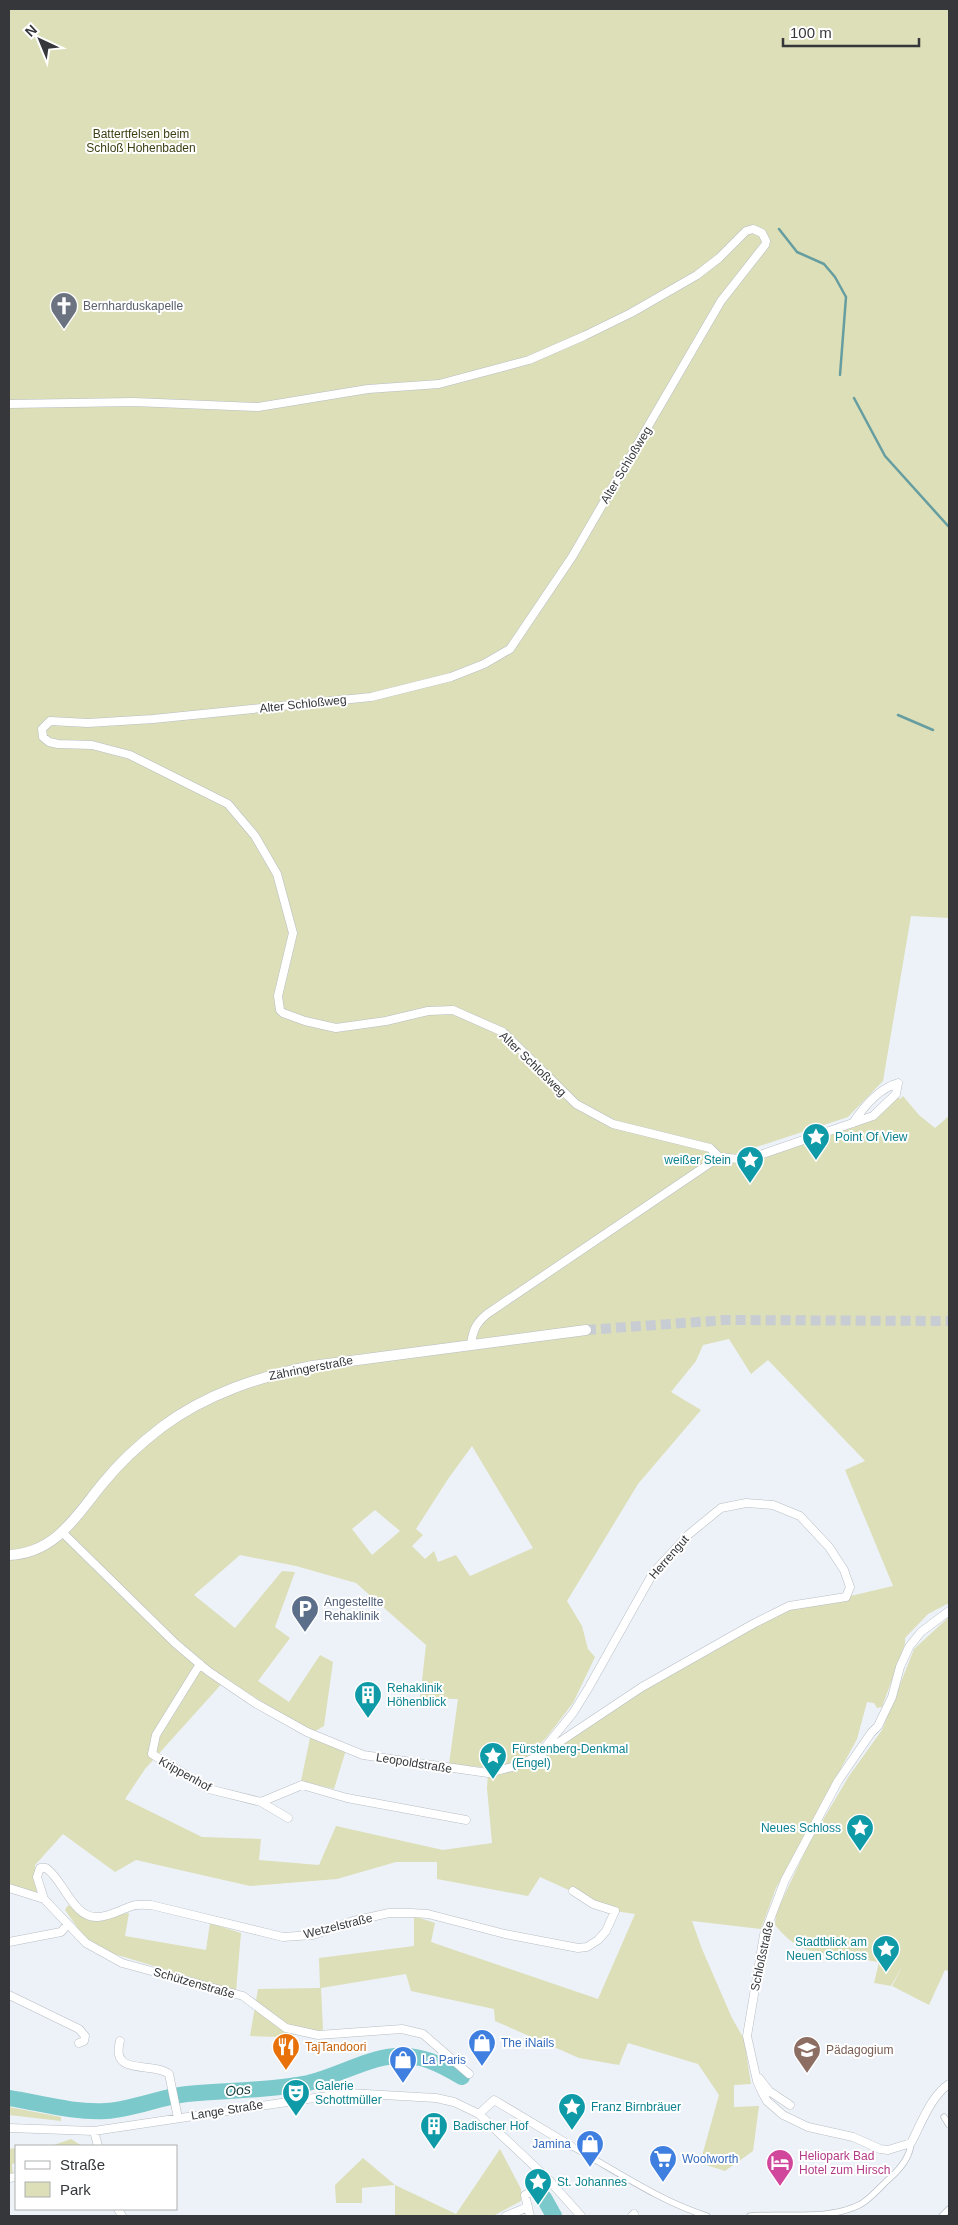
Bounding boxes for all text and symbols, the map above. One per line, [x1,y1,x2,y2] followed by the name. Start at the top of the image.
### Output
[15,15,65,65] north arrow
[783,15,919,47] scale bar
[22,21,40,40] text: N
[790,24,832,41] text: 100 m
[86,127,196,155] park label: Battertfelsen beim Schloß Hohenbaden
[49,291,79,330] church icon: Bernharduskapelle
[83,299,183,313] place label: Bernharduskapelle
[597,424,655,506] street label: Alter Schloßweg
[259,692,347,716] street label: Alter Schloßweg
[497,1029,569,1099] street label: Alter Schloßweg
[801,1122,831,1161] place icon: Point Of View
[835,1130,908,1144] place label: Point Of View
[735,1145,765,1184] place icon: weißer Stein
[663,1153,731,1167] place label: weißer Stein
[268,1353,355,1383] street label: Zähringerstraße
[646,1532,692,1582] street label: Herrengut
[290,1594,320,1633] parking icon: Angestellte Rehaklinik
[324,1595,384,1623] place label: Angestellte Rehaklinik
[353,1680,383,1719] building icon: Rehaklinik Höhenblick
[387,1681,447,1709] place label: Rehaklinik Höhenblick
[478,1741,508,1780] place icon: Fürstenberg-Denkmal (Engel)
[512,1742,628,1770] place label: Fürstenberg-Denkmal (Engel)
[375,1750,453,1776] street label: Leopoldstraße
[156,1754,214,1795] street label: Krippenhof
[845,1813,875,1852] place icon: Neues Schloss
[761,1821,841,1835] place label: Neues Schloss
[302,1911,374,1941] street label: Wetzelstraße
[748,1919,776,1992] street label: Schloßstraße
[871,1934,901,1973] place icon: Stadtblick am Neuen Schloss
[786,1935,867,1963] place label: Stadtblick am Neuen Schloss
[152,1965,237,2001] street label: Schützenstraße
[467,2028,497,2067] shop icon: The iNails
[271,2032,301,2071] restaurant icon: TajTandoori
[792,2035,822,2074] school or university icon: Pädagogium
[501,2036,554,2050] place label: The iNails
[305,2040,366,2054] place label: TajTandoori
[826,2043,893,2057] place label: Pädagogium
[388,2045,418,2084] shop icon: La Paris
[422,2053,466,2067] place label: La Paris
[281,2078,311,2117] theatre icon: Galerie Schottmüller
[315,2079,382,2107] place label: Galerie Schottmüller
[224,2081,252,2099] water label: Oos
[557,2092,587,2131] place icon: Franz Birnbräuer
[190,2097,264,2123] street label: Lange Straße
[591,2100,681,2114] place label: Franz Birnbräuer
[419,2111,449,2150] building icon: Badischer Hof
[453,2119,529,2133] place label: Badischer Hof
[575,2129,605,2168] shop icon: Jamina
[532,2137,571,2151] place label: Jamina
[648,2144,678,2183] supermarket icon: Woolworth
[15,2145,178,2210] legend
[765,2148,795,2187] hotel icon: Heliopark Bad Hotel zum Hirsch
[799,2149,890,2177] place label: Heliopark Bad Hotel zum Hirsch
[682,2152,738,2166] place label: Woolworth
[60,2156,105,2173] text: Straße
[523,2167,553,2206] place icon: St. Johannes
[557,2175,627,2189] place label: St. Johannes
[60,2181,91,2198] text: Park

